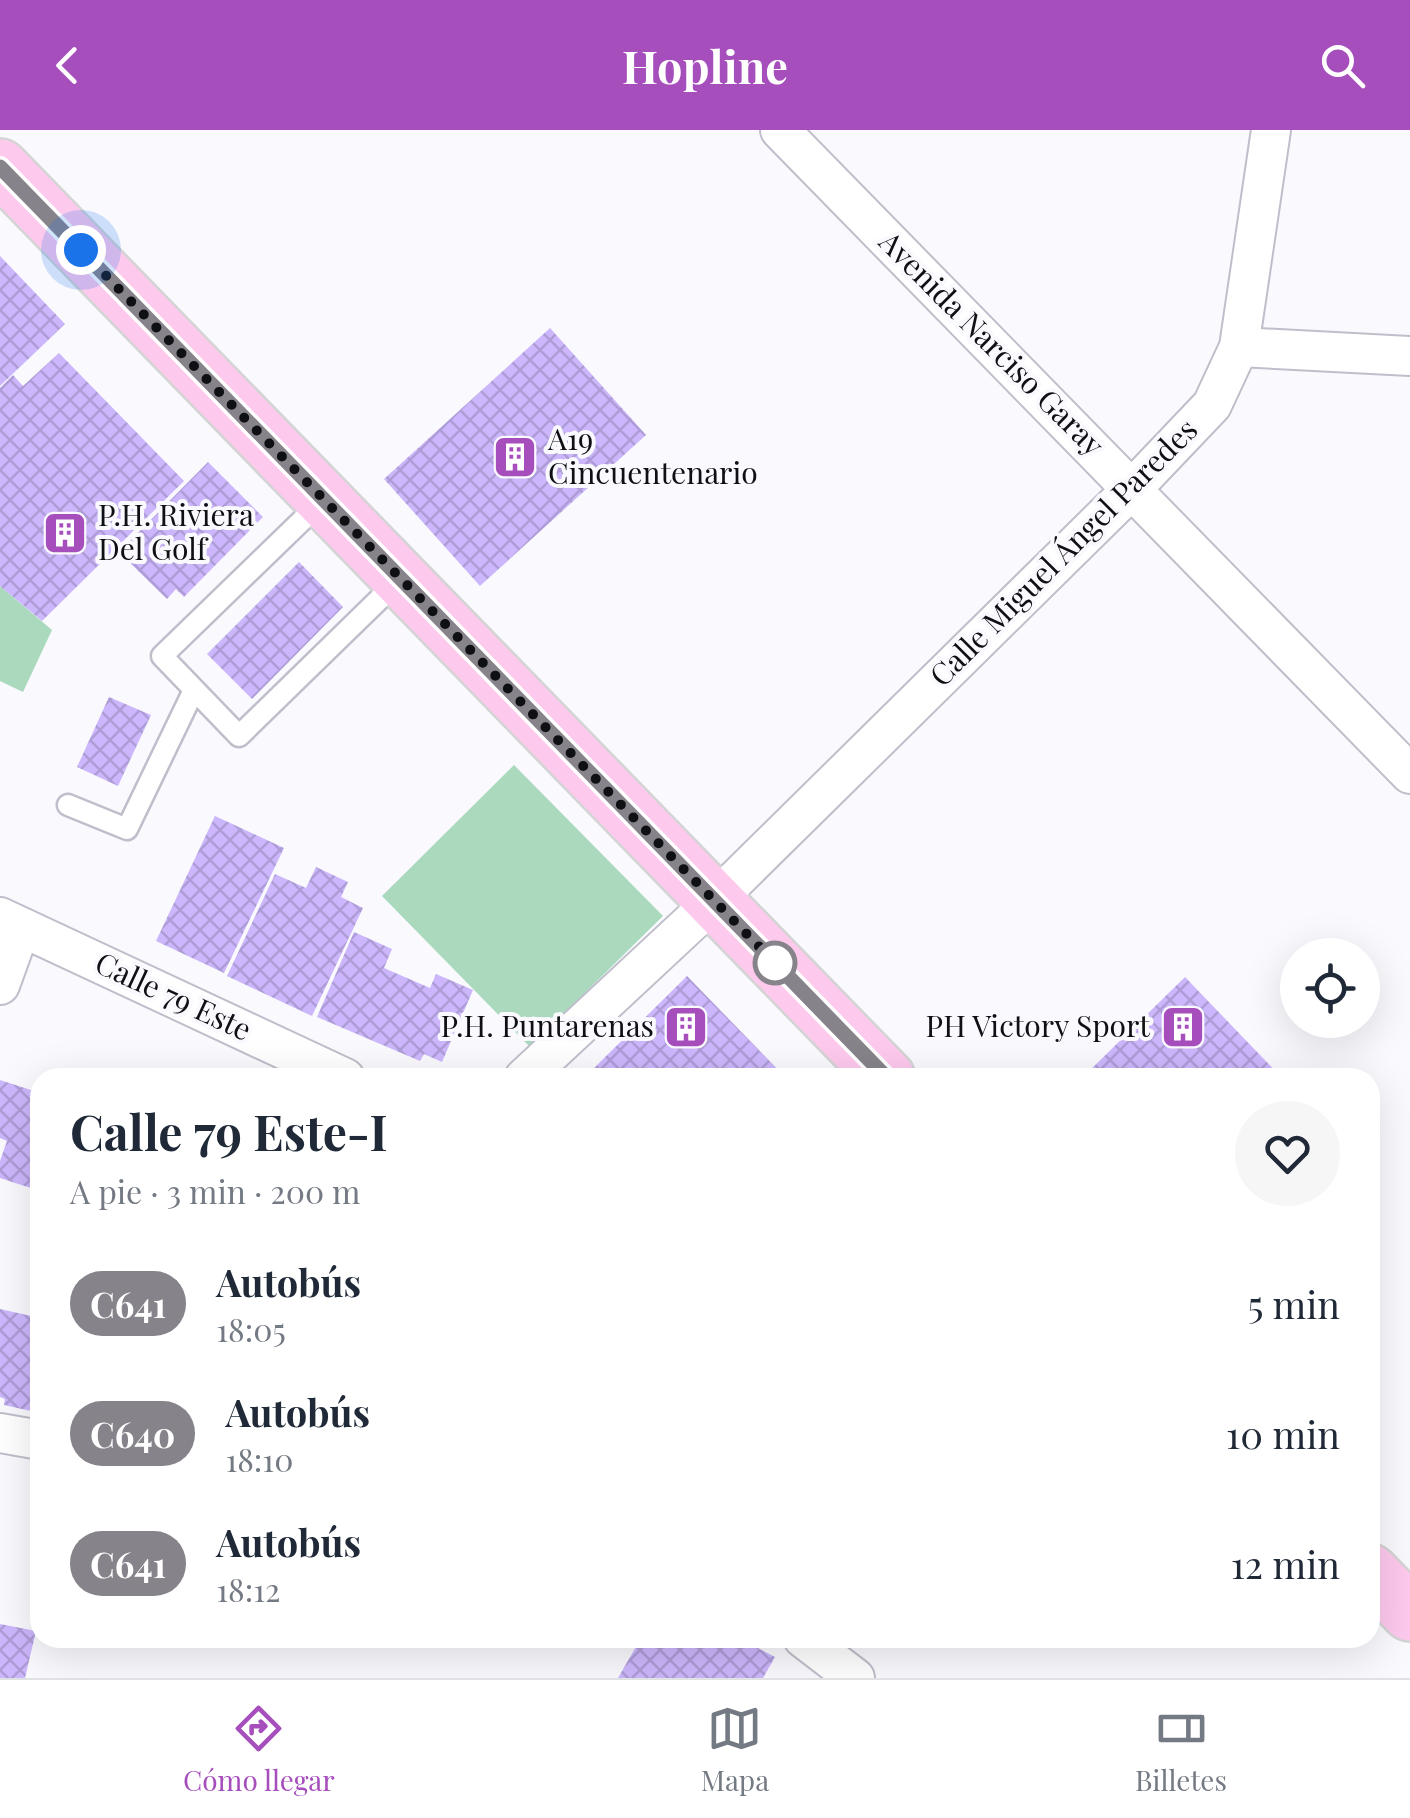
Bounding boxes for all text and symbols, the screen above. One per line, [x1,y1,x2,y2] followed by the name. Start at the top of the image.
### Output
[622,35,788,95] text: Hopline
[40,38,95,93] icon: back
[1315,38,1370,93] icon: search
[871,221,1114,464] street label: Avenida Narciso Garay
[56,225,106,275] your location
[920,409,1205,694] street label: Calle Miguel Ángel Paredes
[547,418,758,492] place label: A19 Cincuentenario
[492,434,538,480] building icon: A19 Cincuentenario
[98,494,254,568] place label: P.H. Riviera Del Golf
[42,510,88,556] building icon: P.H. Riviera Del Golf
[1280,938,1380,1038] map controls
[1280,938,1380,1038] button: locate
[89,942,258,1049] street label: Calle 79 Este
[754,942,796,984] unlabelled marker
[663,1004,709,1050] building icon: P.H. Puntarenas
[1160,1004,1206,1050] building icon: PH Victory Sport
[441,1005,654,1045] place label: P.H. Puntarenas
[926,1005,1150,1045] place label: PH Victory Sport
[70,1099,388,1163] text: Calle 79 Este-I
[1235,1101,1340,1206] button: heart
[70,1169,360,1212] text: A pie · 3 min · 200 m
[216,1256,361,1307] text: Autobús
[1248,1278,1340,1329] text: 5 min
[90,1280,166,1327] text: C641
[216,1307,286,1350] text: 18:05
[225,1386,370,1437] text: Autobús
[1226,1408,1340,1459] text: 10 min
[90,1410,175,1457] text: C640
[225,1437,293,1480] text: 18:10
[216,1516,361,1567] text: Autobús
[1231,1538,1340,1589] text: 12 min
[90,1540,166,1587] text: C641
[216,1567,280,1610] text: 18:12
[183,1701,335,1798] tab: Cómo llegar
[701,1701,769,1798] tab: Mapa
[1135,1701,1227,1798] tab: Billetes

